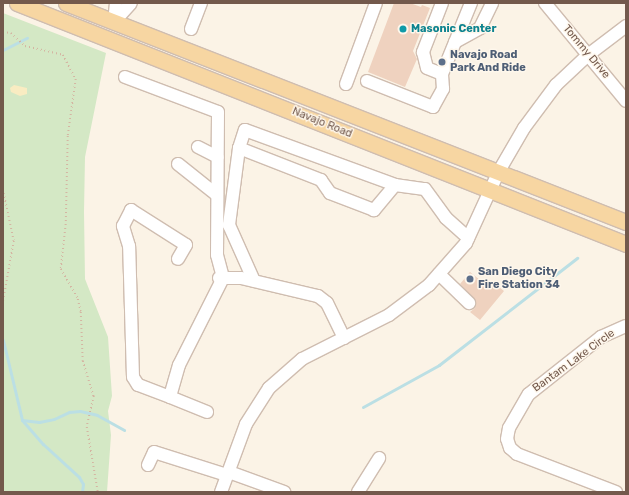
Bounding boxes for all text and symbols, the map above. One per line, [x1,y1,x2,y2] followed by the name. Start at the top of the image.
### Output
[411,22,496,36] place label: Masonic Center
[560,22,612,82] street label: Tommy Drive
[398,24,408,34] marker: Masonic Center
[450,49,526,75] place label: Navajo Road Park And Ride
[437,57,447,67] marker: Navajo Road Park And Ride
[290,105,354,141] street label: Navajo Road
[478,266,560,292] place label: San Diego City Fire Station 34
[465,274,475,284] marker: San Diego City Fire Station 34
[530,327,618,395] street label: Bantam Lake Circle

